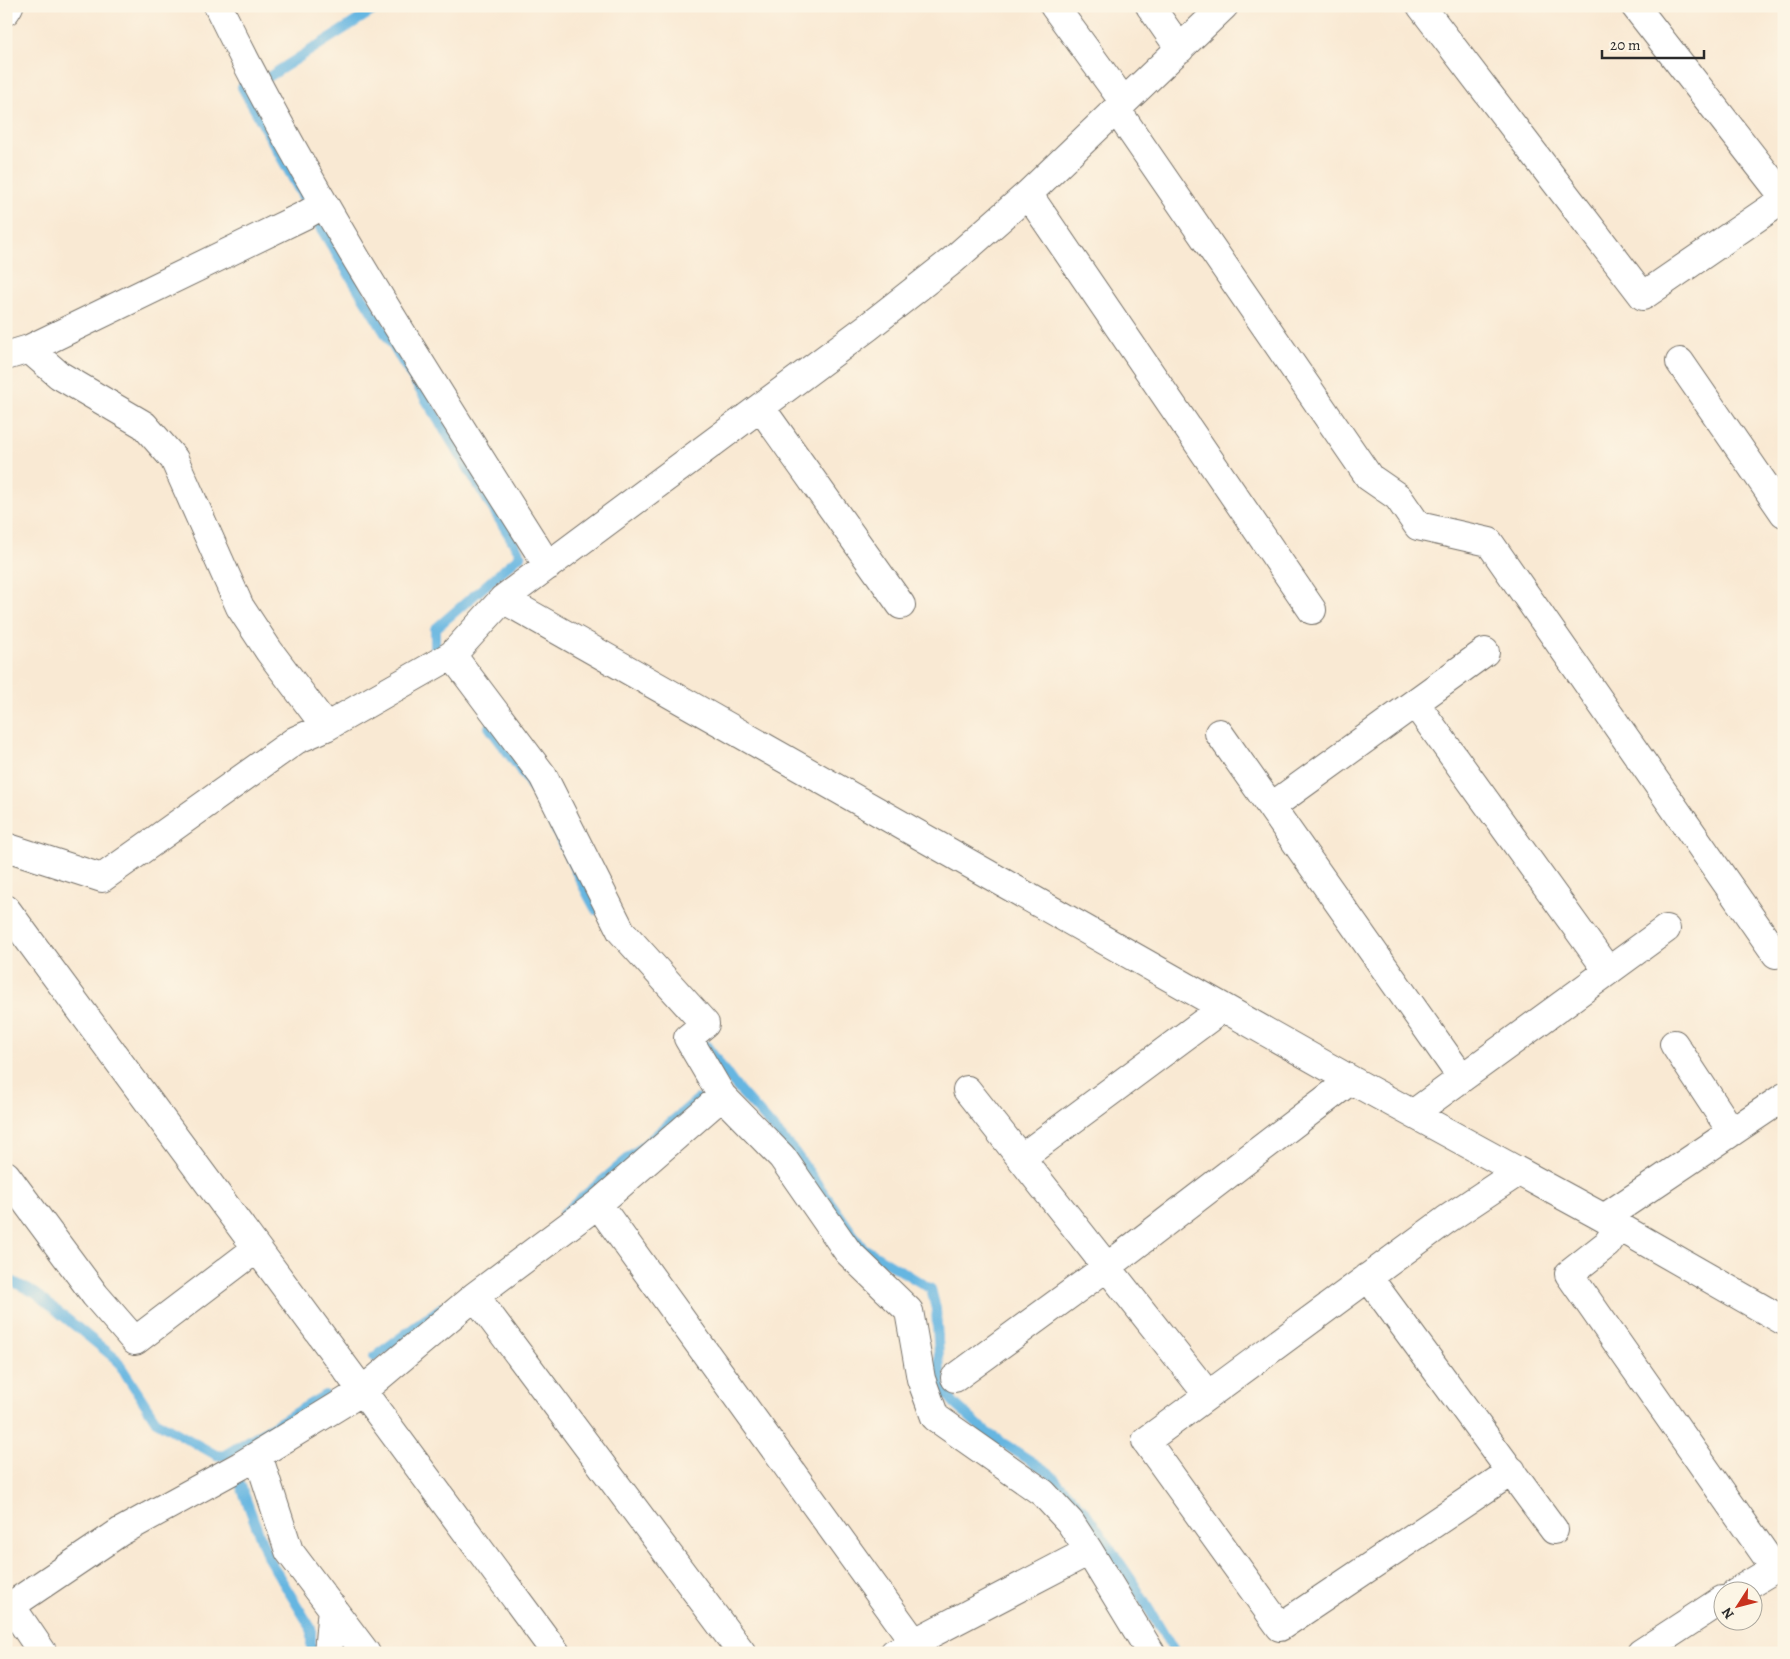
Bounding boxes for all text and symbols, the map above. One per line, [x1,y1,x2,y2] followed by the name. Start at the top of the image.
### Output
[1602,28,1705,60] scale bar
[1610,35,1641,55] text: 20 m
[1712,1582,1762,1632] north arrow
[1717,1604,1739,1623] text: N

